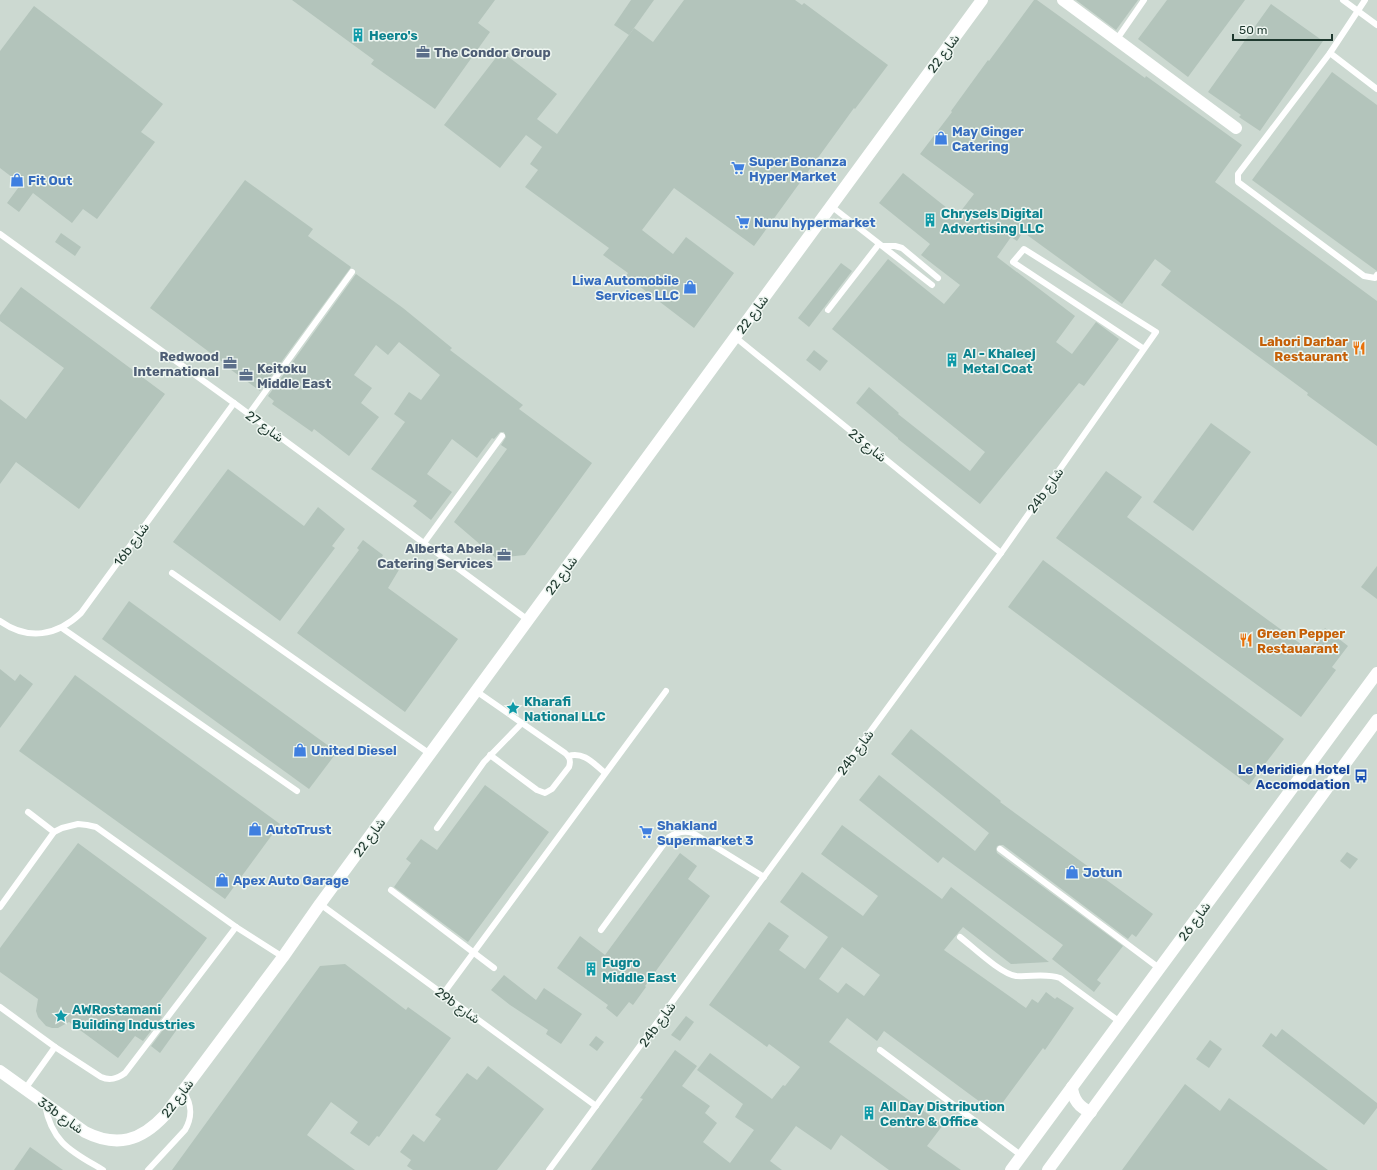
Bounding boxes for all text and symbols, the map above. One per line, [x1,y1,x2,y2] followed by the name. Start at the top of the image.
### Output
[1233,16,1332,42] scale bar
[1239,23,1267,37] text: 50 m
[350,27,366,43] building icon: Heero's
[369,28,418,43] place label: Heero's
[924,31,964,77] street label: شارع 22
[415,44,431,60] office icon: The Condor Group
[434,45,551,60] place label: The Condor Group
[952,124,1024,154] place label: May Ginger Catering
[933,130,949,146] shop icon: May Ginger Catering
[749,154,847,184] place label: Super Bonanza Hyper Market
[730,160,746,176] supermarket icon: Super Bonanza Hyper Market
[9,172,25,188] shop icon: Fit Out
[28,173,72,188] place label: Fit Out
[941,206,1044,236] place label: Chrysels Digital Advertising LLC
[922,212,938,228] building icon: Chrysels Digital Advertising LLC
[735,214,751,230] supermarket icon: Nunu hypermarket
[754,215,876,230] place label: Nunu hypermarket
[572,273,679,303] place label: Liwa Automobile Services LLC
[682,279,698,295] shop icon: Liwa Automobile Services LLC
[733,292,773,338] street label: شارع 22
[1259,334,1348,364] place label: Lahori Darbar Restaurant
[1351,340,1367,356] restaurant icon: Lahori Darbar Restaurant
[963,346,1036,376] place label: Al - Khaleej Metal Coat
[133,349,219,379] place label: Redwood International
[944,352,960,368] building icon: Al - Khaleej Metal Coat
[222,355,238,371] office icon: Redwood International
[257,361,331,391] place label: Keitoku Middle East
[238,367,254,383] office icon: Keitoku Middle East
[242,408,287,447] street label: شارع 27
[844,426,890,467] street label: شارع 23
[1024,465,1068,517] street label: 24b شارع
[111,520,154,570] street label: 16b شارع
[377,541,493,571] place label: Alberta Abela Catering Services
[496,547,512,563] office icon: Alberta Abela Catering Services
[542,553,582,599] street label: شارع 22
[1257,626,1345,656] place label: Green Pepper Restauarant
[1238,632,1254,648] restaurant icon: Green Pepper Restauarant
[524,694,606,724] place label: Kharafi National LLC
[505,700,521,716] place icon: Kharafi National LLC
[834,727,878,779] street label: 24b شارع
[292,742,308,758] shop icon: United Diesel
[311,743,397,758] place label: United Diesel
[1238,762,1350,792] place label: Le Meridien Hotel Accomodation
[1353,768,1369,784] bus stop icon: Le Meridien Hotel Accomodation
[350,815,390,861] street label: شارع 22
[657,818,754,848] place label: Shakland Supermarket 3
[247,821,263,837] shop icon: AutoTrust
[266,822,331,837] place label: AutoTrust
[638,824,654,840] supermarket icon: Shakland Supermarket 3
[1064,864,1080,880] shop icon: Jotun
[1083,865,1122,880] place label: Jotun
[214,872,230,888] shop icon: Apex Auto Garage
[233,873,349,888] place label: Apex Auto Garage
[1175,899,1215,945] street label: شارع 26
[602,955,676,985] place label: Fugro Middle East
[583,961,599,977] building icon: Fugro Middle East
[431,984,483,1028] street label: 29b شارع
[636,999,680,1051] street label: 24b شارع
[72,1002,195,1032] place label: AWRostamani Building Industries
[53,1008,69,1024] place icon: AWRostamani Building Industries
[158,1076,198,1122] street label: شارع 22
[34,1094,87,1138] street label: 33b شارع
[880,1099,1005,1129] place label: All Day Distribution Centre & Office
[861,1105,877,1121] building icon: All Day Distribution Centre & Office

